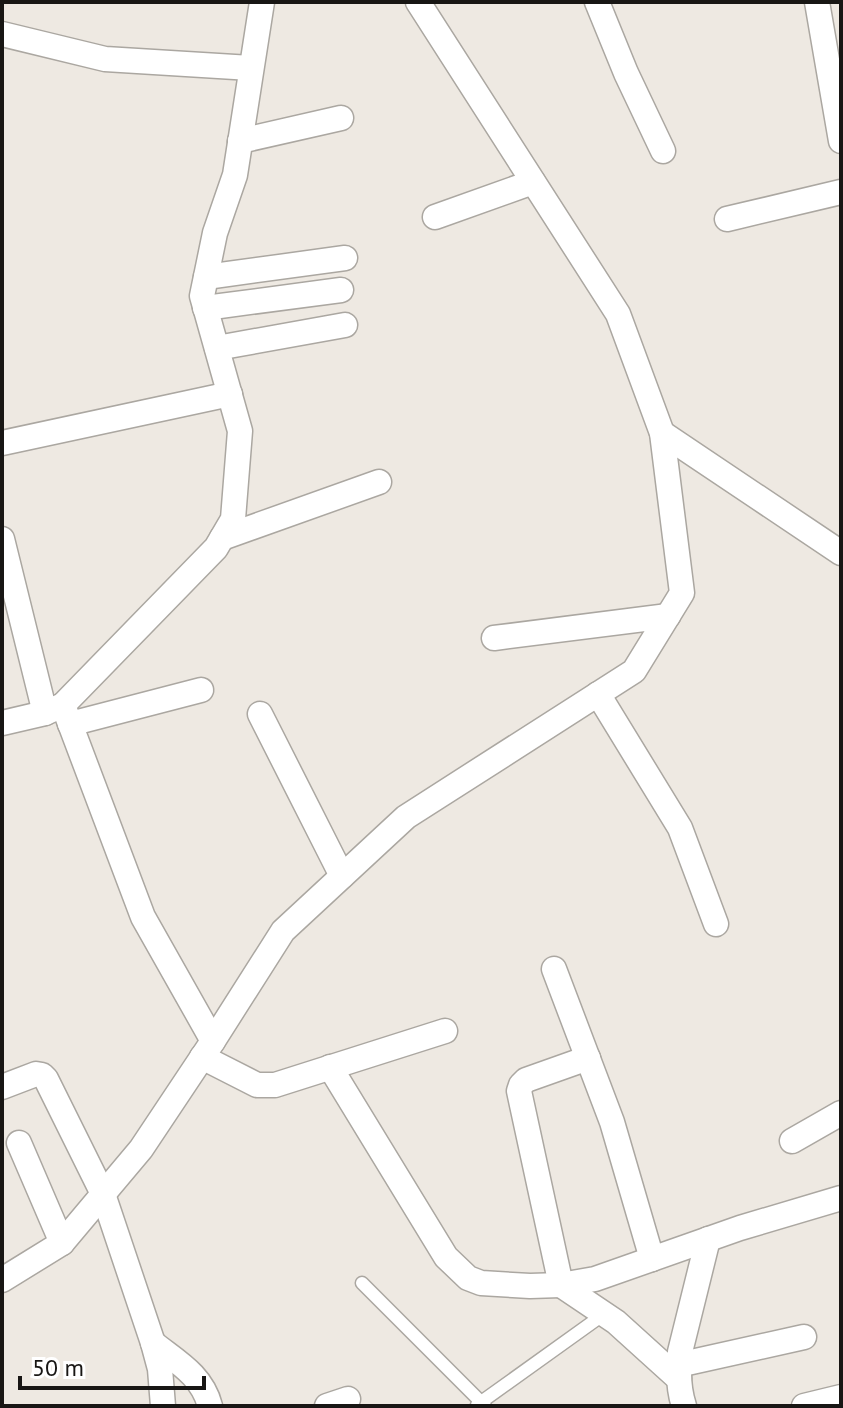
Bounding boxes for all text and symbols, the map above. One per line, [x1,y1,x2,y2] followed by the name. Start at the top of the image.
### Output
[20,1340,204,1390] scale bar
[32,1352,84,1383] text: 50 m

